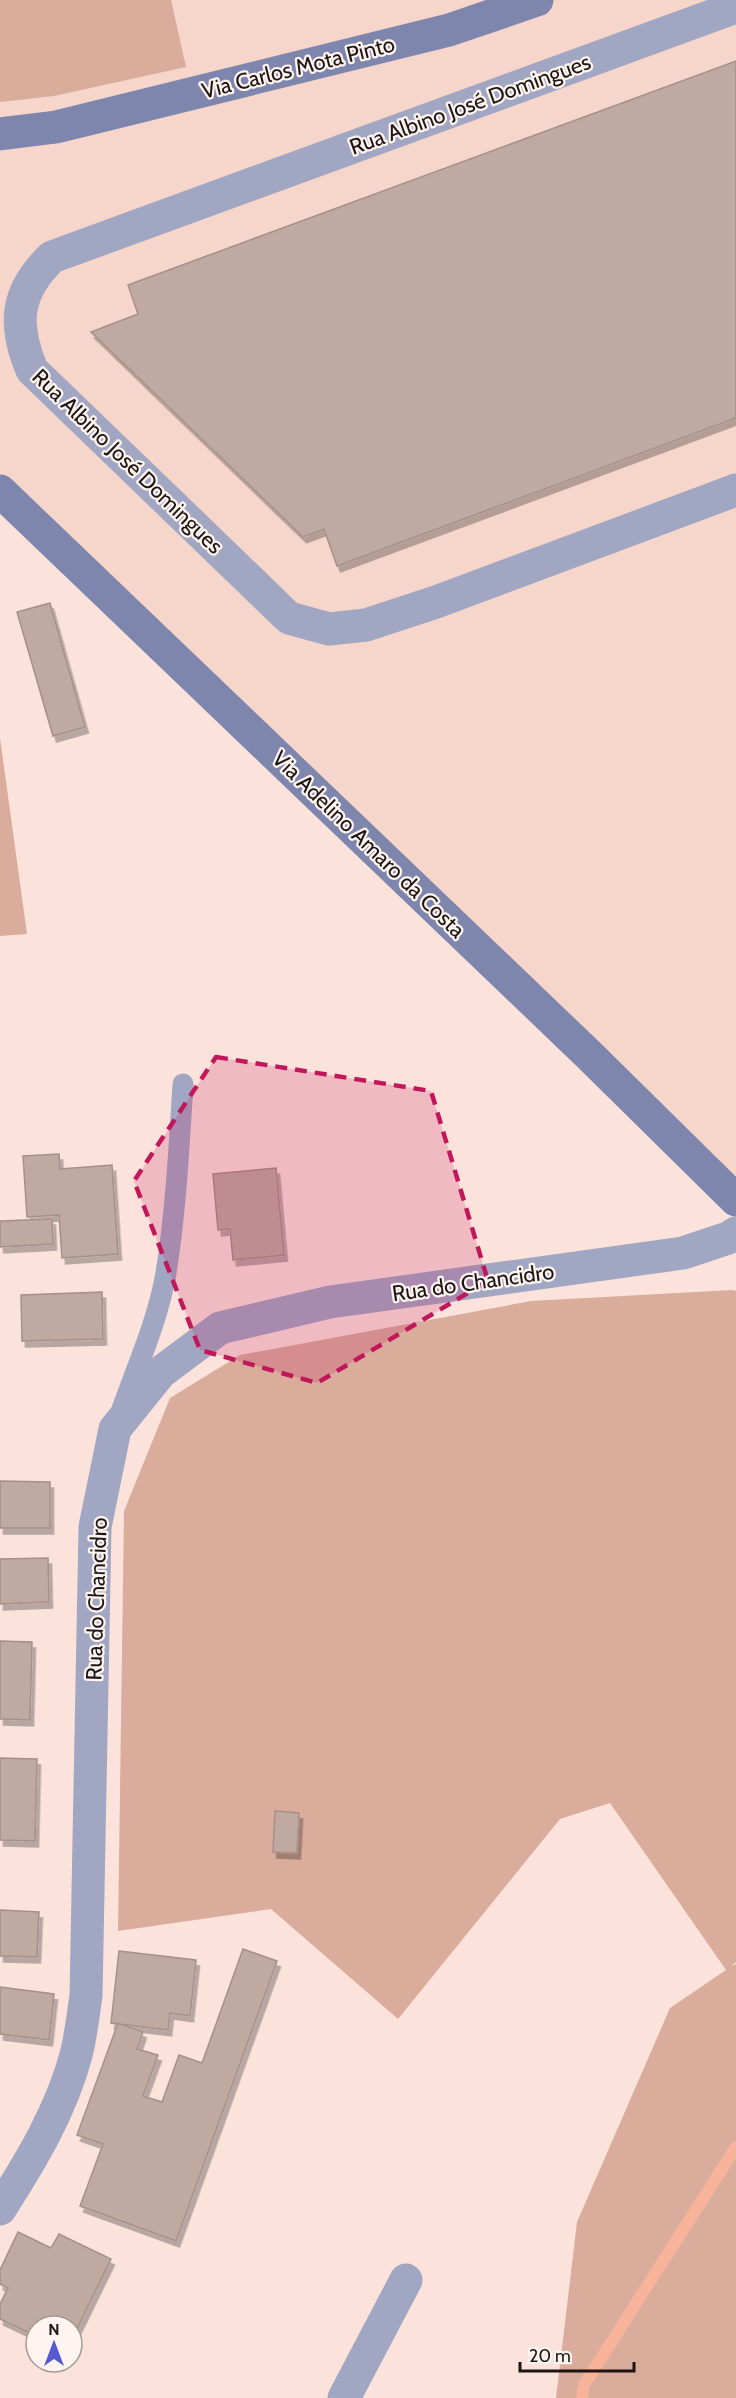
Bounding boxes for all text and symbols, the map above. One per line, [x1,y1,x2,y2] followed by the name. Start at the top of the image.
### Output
[199,30,397,105] street label: Via Carlos Mota Pinto
[346,48,594,161] street label: Rua Albino José Domingues
[27,363,229,560] street label: Rua Albino José Domingues
[267,745,471,944] street label: Via Adelino Amaro da Costa
[390,1258,556,1307] street label: Rua do Chancidro
[80,1517,113,1681] street label: Rua do Chancidro
[24,2314,84,2374] north arrow
[48,2320,60,2339] text: N
[520,2335,634,2373] scale bar
[529,2345,571,2367] text: 20 m

